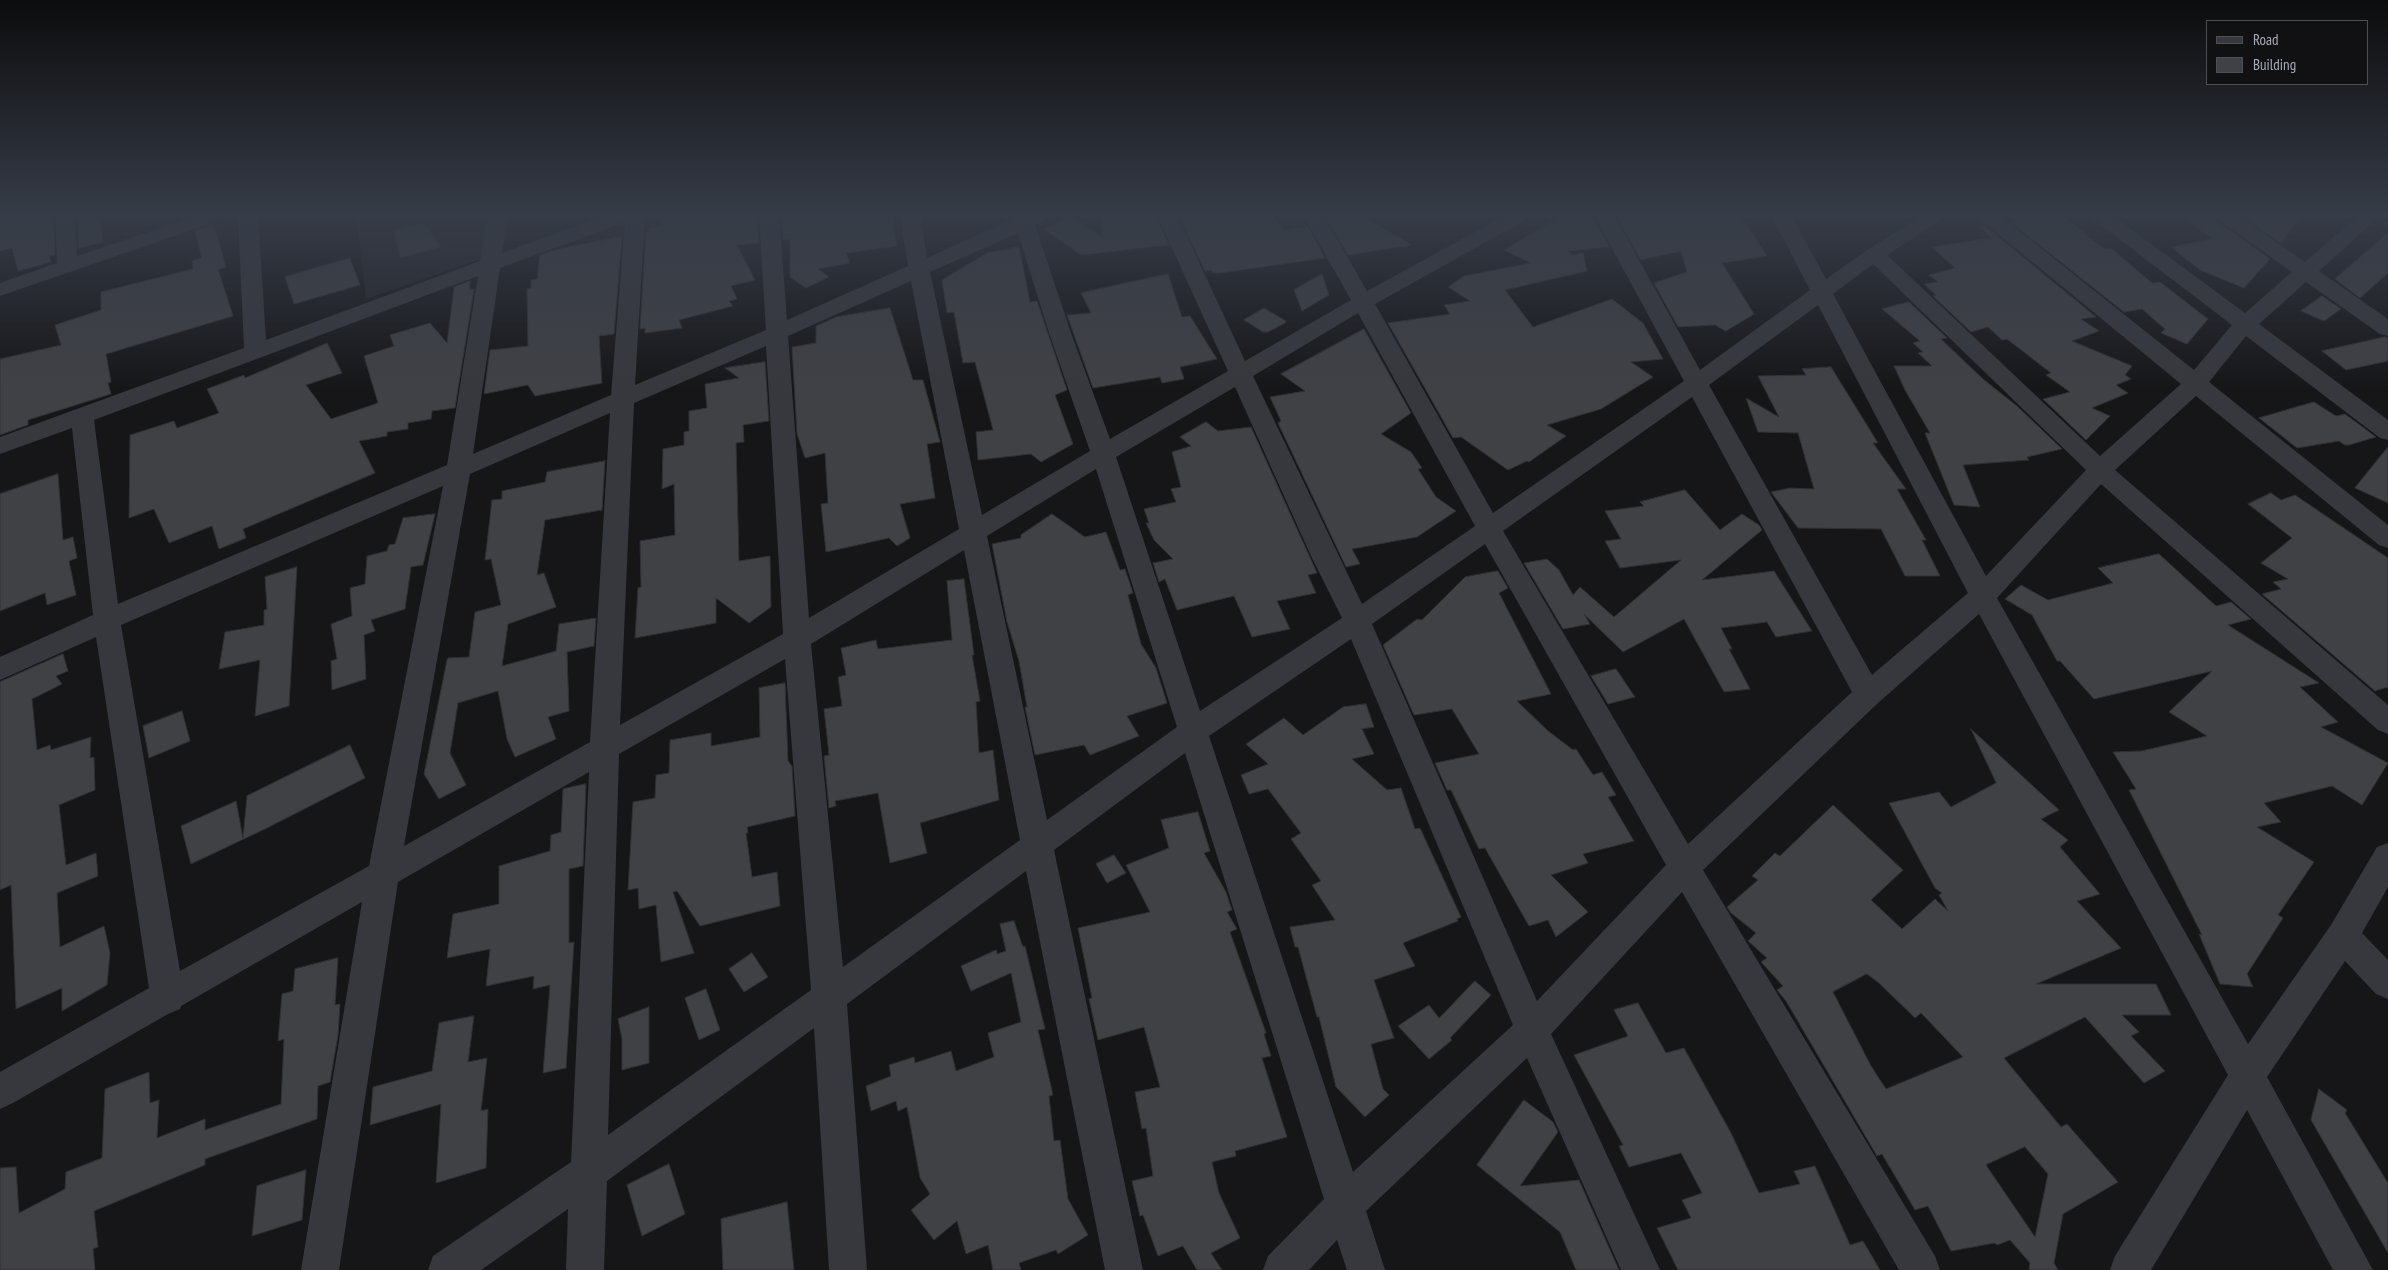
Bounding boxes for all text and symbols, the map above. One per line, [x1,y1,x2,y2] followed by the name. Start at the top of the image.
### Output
[2206,20,2368,85] legend
[2253,30,2279,49] text: Road
[2253,55,2296,74] text: Building

